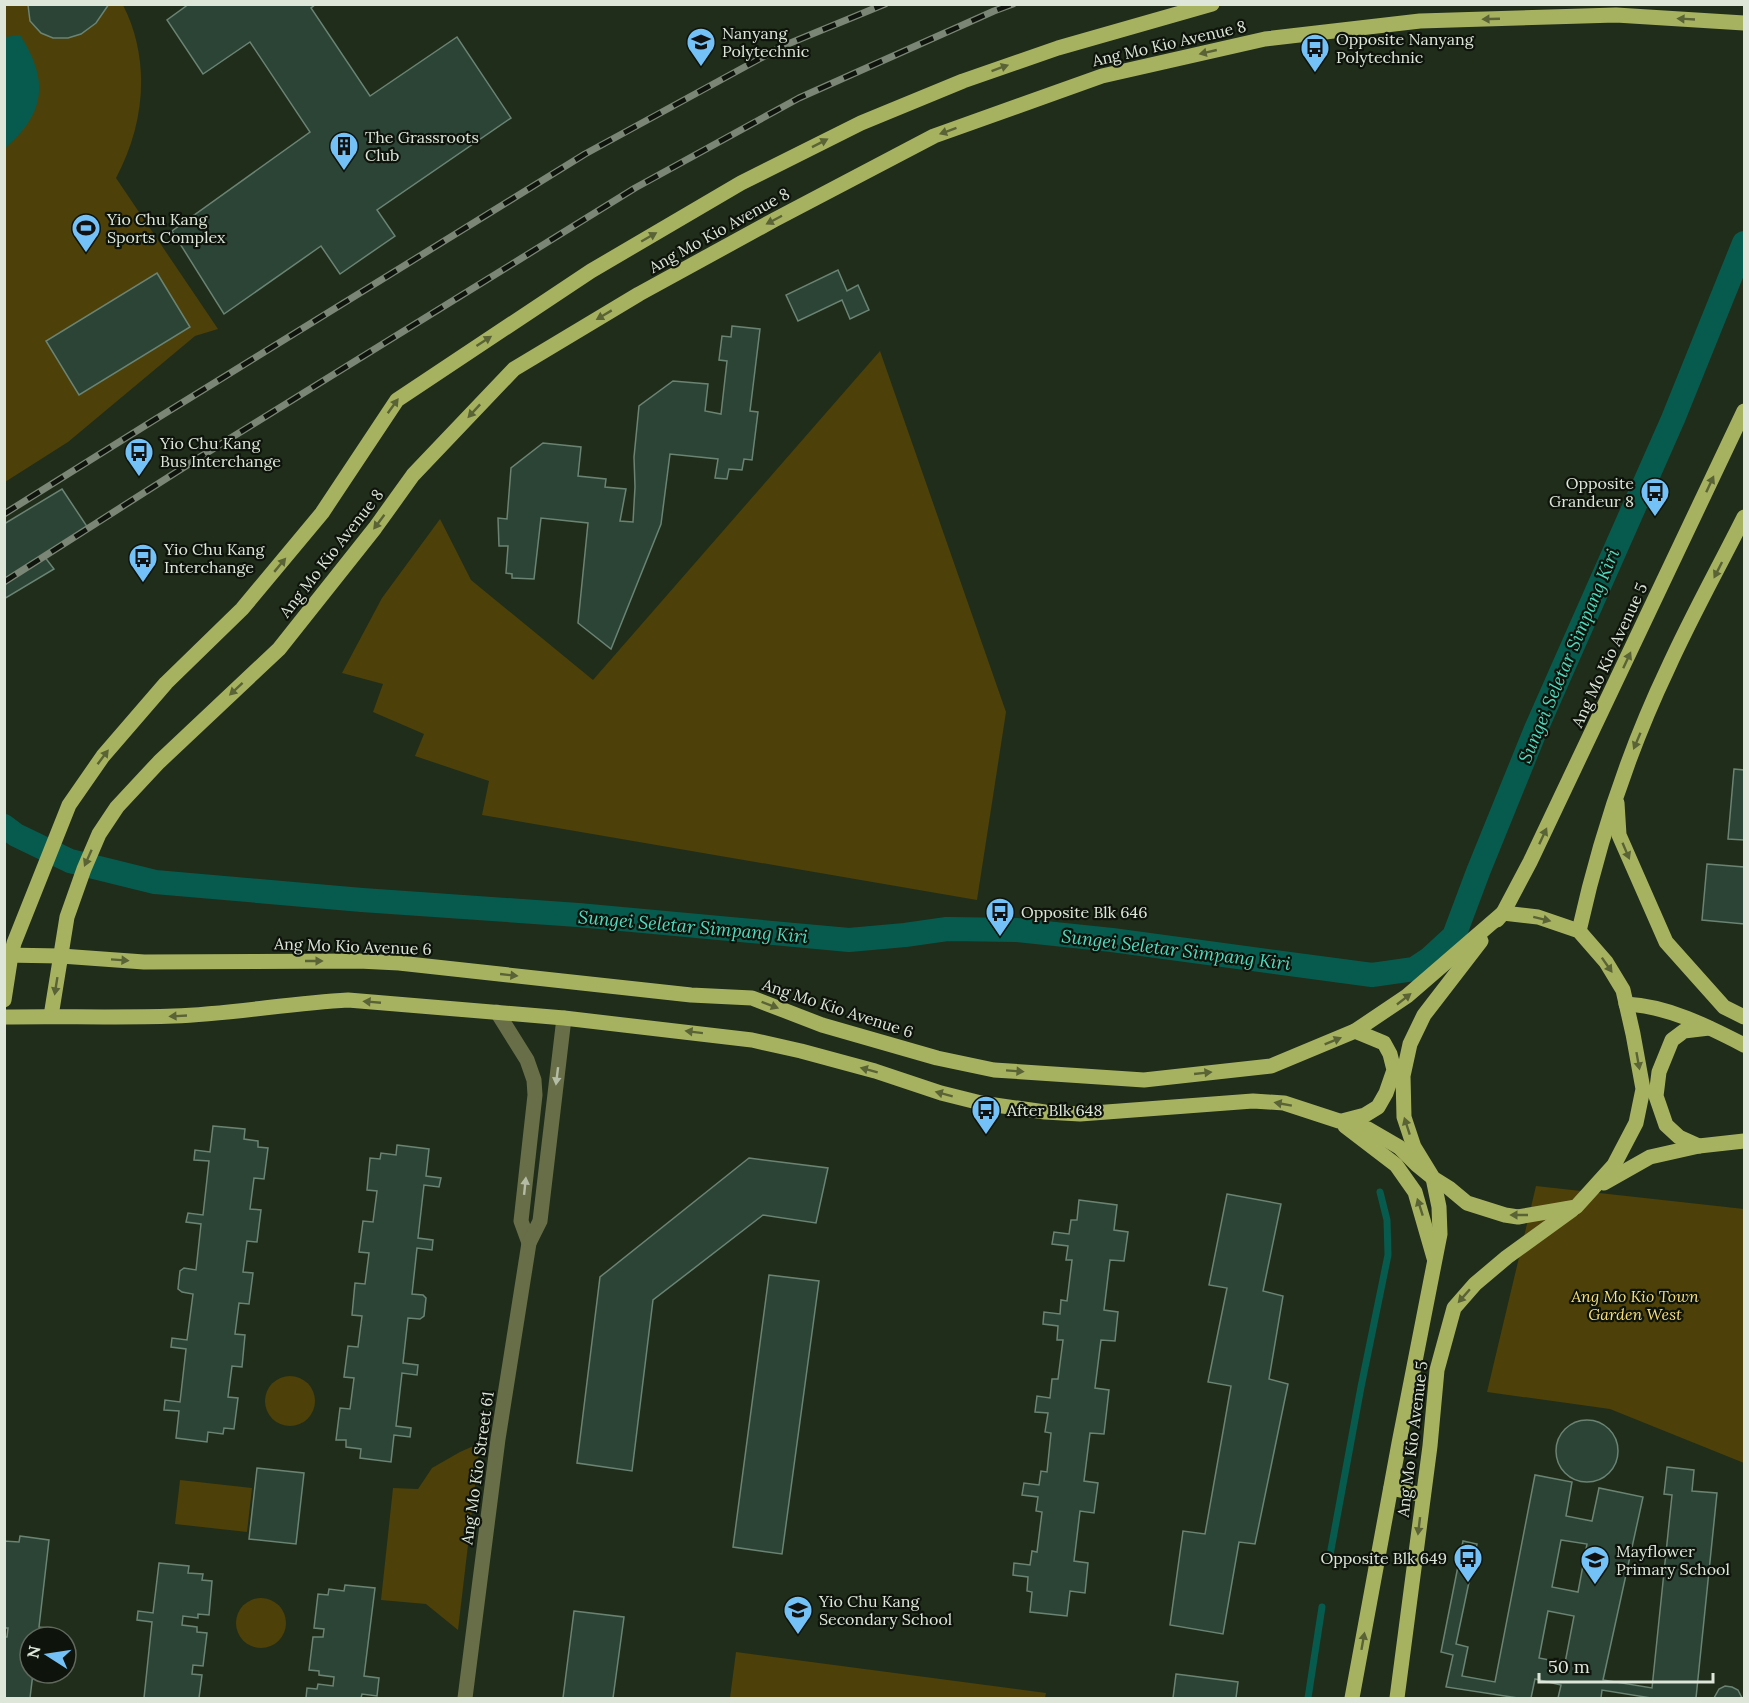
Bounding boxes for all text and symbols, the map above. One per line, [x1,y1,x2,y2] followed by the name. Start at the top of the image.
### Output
[1482,14,1501,24] one-way arrow
[1677,15,1696,24] one-way arrow
[1089,16,1248,71] street label: Ang Mo Kio Avenue 8
[722,23,809,61] place label: Nanyang Polytechnic
[685,26,717,68] school or university icon: Nanyang Polytechnic
[1336,29,1475,67] place label: Opposite Nanyang Polytechnic
[1299,32,1331,74] bus stop icon: Opposite Nanyang Polytechnic
[1199,47,1217,57] one-way arrow
[991,63,1009,73] one-way arrow
[365,127,479,165] place label: The Grassroots Club
[938,127,956,137] one-way arrow
[328,130,360,172] building icon: The Grassroots Club
[812,139,829,148] one-way arrow
[644,183,793,277] street label: Ang Mo Kio Avenue 8
[106,209,226,247] place label: Yio Chu Kang Sports Complex
[70,212,102,254] sports icon: Yio Chu Kang Sports Complex
[765,215,782,225] one-way arrow
[641,232,658,242] one-way arrow
[596,310,612,321] one-way arrow
[476,335,492,347] one-way arrow
[387,399,399,415] one-way arrow
[468,403,481,418] one-way arrow
[159,433,281,471] place label: Yio Chu Kang Bus Interchange
[123,436,155,478] bus stop icon: Yio Chu Kang Bus Interchange
[1549,473,1634,511] place label: Opposite Grandeur 8
[1706,475,1715,492] one-way arrow
[1639,476,1671,518] bus stop icon: Opposite Grandeur 8
[274,485,387,622] street label: Ang Mo Kio Avenue 8
[372,514,385,530] one-way arrow
[163,539,266,577] place label: Yio Chu Kang Interchange
[127,542,159,584] bus stop icon: Yio Chu Kang Interchange
[1513,545,1624,767] water label: Sungei Seletar Simpang Kiri
[273,557,285,572] one-way arrow
[1713,561,1723,578] one-way arrow
[1566,580,1651,731] street label: Ang Mo Kio Avenue 5
[1622,652,1631,669] one-way arrow
[229,682,243,696] one-way arrow
[1632,733,1642,751] one-way arrow
[96,749,109,765] one-way arrow
[1538,828,1547,845] one-way arrow
[1621,842,1631,860] one-way arrow
[84,850,93,867] one-way arrow
[984,896,1016,938] bus stop icon: Opposite Blk 646
[1021,902,1148,922] place label: Opposite Blk 646
[577,905,809,948] water label: Sungei Seletar Simpang Kiri
[1533,914,1551,924] one-way arrow
[1060,924,1292,975] water label: Sungei Seletar Simpang Kiri
[273,933,432,959] street label: Ang Mo Kio Avenue 6
[110,956,129,965] one-way arrow
[305,956,324,966] one-way arrow
[1601,957,1612,973] one-way arrow
[499,970,518,979] one-way arrow
[759,974,916,1042] street label: Ang Mo Kio Avenue 6
[51,977,60,996] one-way arrow
[1396,993,1411,1005] one-way arrow
[362,997,381,1007] one-way arrow
[761,1000,779,1010] one-way arrow
[168,1011,187,1020] one-way arrow
[684,1028,703,1037] one-way arrow
[1324,1036,1342,1046] one-way arrow
[1634,1052,1643,1071] one-way arrow
[860,1065,878,1074] one-way arrow
[552,1066,562,1085] one-way arrow
[1006,1067,1025,1076] one-way arrow
[1193,1068,1212,1078] one-way arrow
[934,1088,953,1098] one-way arrow
[970,1094,1002,1136] bus stop icon: After Blk 648
[1273,1099,1292,1108] one-way arrow
[1006,1100,1103,1120] place label: After Blk 648
[1402,1117,1411,1135] one-way arrow
[520,1176,530,1195] one-way arrow
[1415,1198,1424,1216] one-way arrow
[1509,1210,1528,1220] one-way arrow
[1570,1286,1699,1324] park label: Ang Mo Kio Town Garden West
[1458,1288,1471,1303] one-way arrow
[1392,1360,1432,1519] street label: Ang Mo Kio Avenue 5
[456,1390,498,1547] street label: Ang Mo Kio Street 61
[1414,1517,1424,1536] one-way arrow
[1616,1541,1730,1579] place label: Mayflower Primary School
[1452,1542,1484,1584] bus stop icon: Opposite Blk 649
[1579,1544,1611,1586] school or university icon: Mayflower Primary School
[1320,1548,1447,1568] place label: Opposite Blk 649
[818,1591,952,1629] place label: Yio Chu Kang Secondary School
[782,1594,814,1636] school or university icon: Yio Chu Kang Secondary School
[18,1625,78,1685] north arrow
[1359,1631,1368,1650] one-way arrow
[22,1644,44,1660] text: N
[1539,1646,1713,1684] scale bar
[1548,1655,1590,1678] text: 50 m

